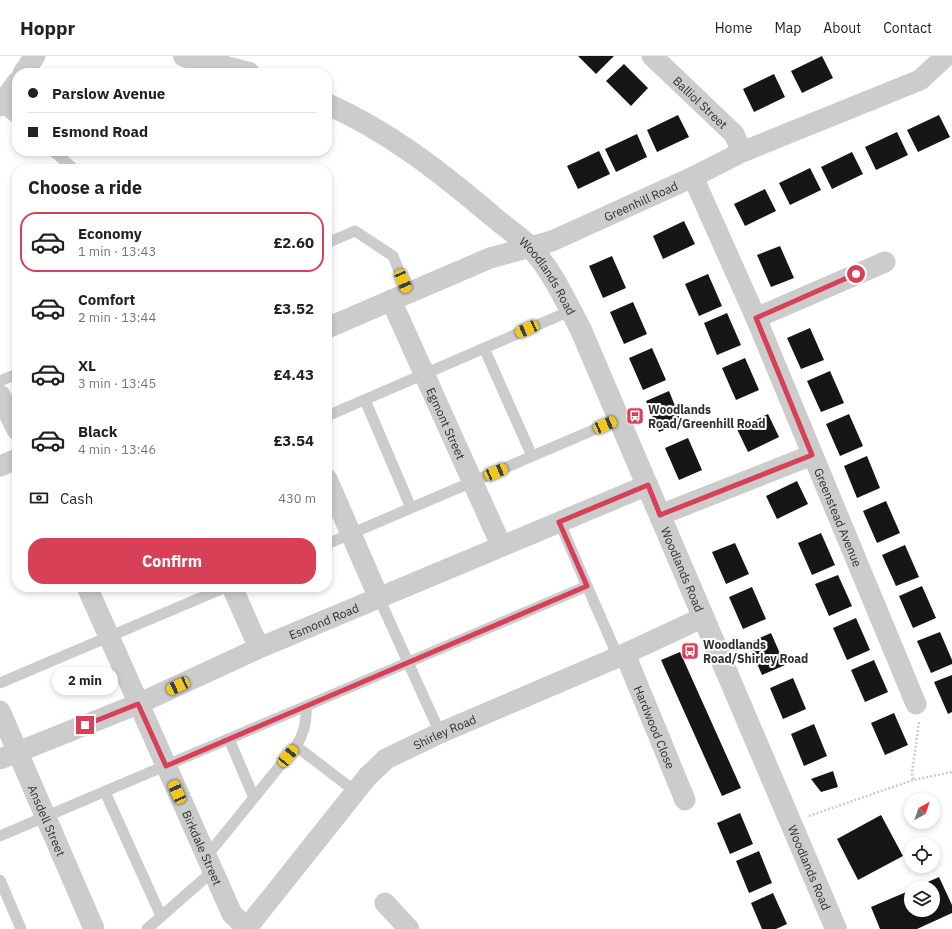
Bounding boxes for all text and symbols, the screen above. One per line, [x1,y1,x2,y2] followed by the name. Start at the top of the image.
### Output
[20,16,75,40] text: Hoppr
[715,19,752,37] text: Home
[774,19,801,37] text: Map
[823,19,861,37] text: About
[883,19,932,37] text: Contact
[670,73,731,132] street label: Balliol Street
[52,84,165,103] text: Parslow Avenue
[52,122,148,141] text: Esmond Road
[28,176,142,199] text: Choose a ride
[601,178,680,224] street label: Greenhill Road
[30,224,66,260] icon: car
[78,224,142,243] text: Economy
[274,233,314,252] text: £2.60
[517,234,579,317] street label: Woodlands Road
[78,243,156,260] text: 1 min · 13:43
[847,265,865,283] route start
[393,268,413,294] car
[30,290,66,326] icon: car
[78,290,135,309] text: Comfort
[274,299,314,318] text: £3.52
[78,309,156,326] text: 2 min · 13:44
[514,319,540,339] car
[30,356,66,392] icon: car
[78,356,96,375] text: XL
[274,365,314,384] text: £4.43
[78,375,156,392] text: 3 min · 13:45
[424,385,469,462] street label: Egmont Street
[648,402,766,431] place label: Woodlands Road/Greenhill Road
[625,406,645,426] bus stop icon: Woodlands Road/Greenhill Road
[592,415,618,435] car
[30,422,66,458] icon: car
[78,422,118,441] text: Black
[274,431,314,450] text: £3.54
[78,441,156,458] text: 4 min · 13:46
[483,462,509,482] car
[811,465,866,569] street label: Greenstead Avenue
[28,487,50,509] icon: cash
[60,489,93,508] text: Cash
[278,490,316,507] text: 430 m
[658,525,708,614] street label: Woodlands Road
[28,538,316,584] button: Confirm
[286,600,361,642] street label: Esmond Road
[703,637,808,666] place label: Woodlands Road/Shirley Road
[680,641,700,661] bus stop icon: Woodlands Road/Shirley Road
[52,667,118,695] callout: 2 min
[68,672,102,689] text: 2 min
[165,675,191,697] car
[631,683,679,771] street label: Hardwood Close
[410,711,478,752] street label: Shirley Road
[76,716,94,734] route end
[276,743,300,769] car
[167,779,187,805] car
[25,782,69,858] street label: Ansdell Street
[904,793,940,829] north arrow
[904,793,940,917] map controls
[179,808,226,887] street label: Birkdale Street
[785,823,834,912] street label: Woodlands Road
[904,837,940,873] button: locate
[904,881,940,917] button: layers

